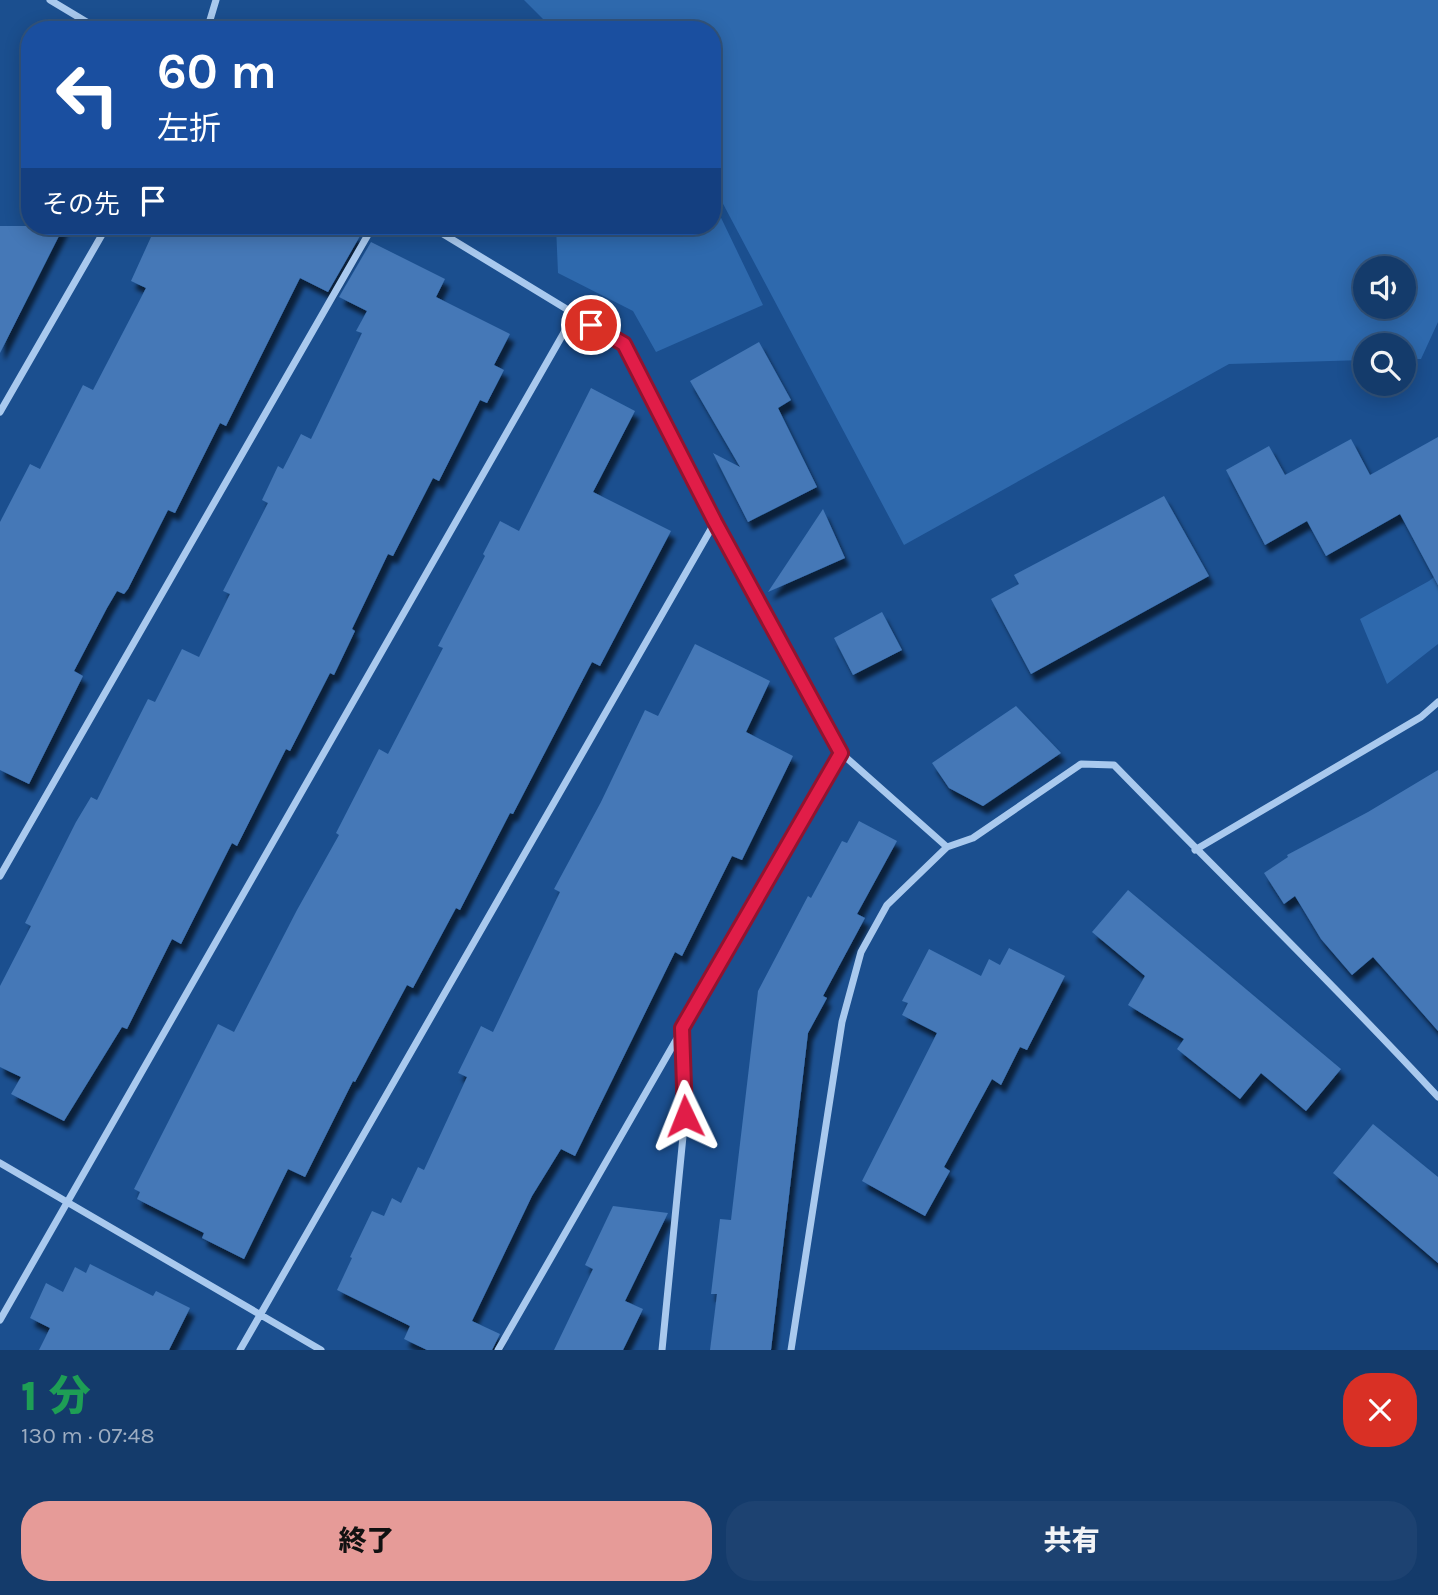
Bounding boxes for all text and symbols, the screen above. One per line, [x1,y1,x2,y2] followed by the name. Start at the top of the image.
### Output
[157,43,277,100] text: 60 m
[42,49,133,140] icon: left
[157,110,221,147] text: 左折
[134,182,172,220] icon: arrive
[42,189,120,220] text: その先
[1353,256,1416,396] map controls
[1353,256,1416,319] button: sound
[561,295,621,355] pin
[572,306,610,344] icon: arrive
[1353,333,1416,396] button: search
[648,1079,722,1153] position arrow
[21,1371,90,1421] text: 1 分
[1343,1373,1417,1447] button: close
[21,1422,155,1449] text: 130 m · 07:48
[21,1501,712,1581] button: 終了
[726,1501,1417,1581] button: 共有

